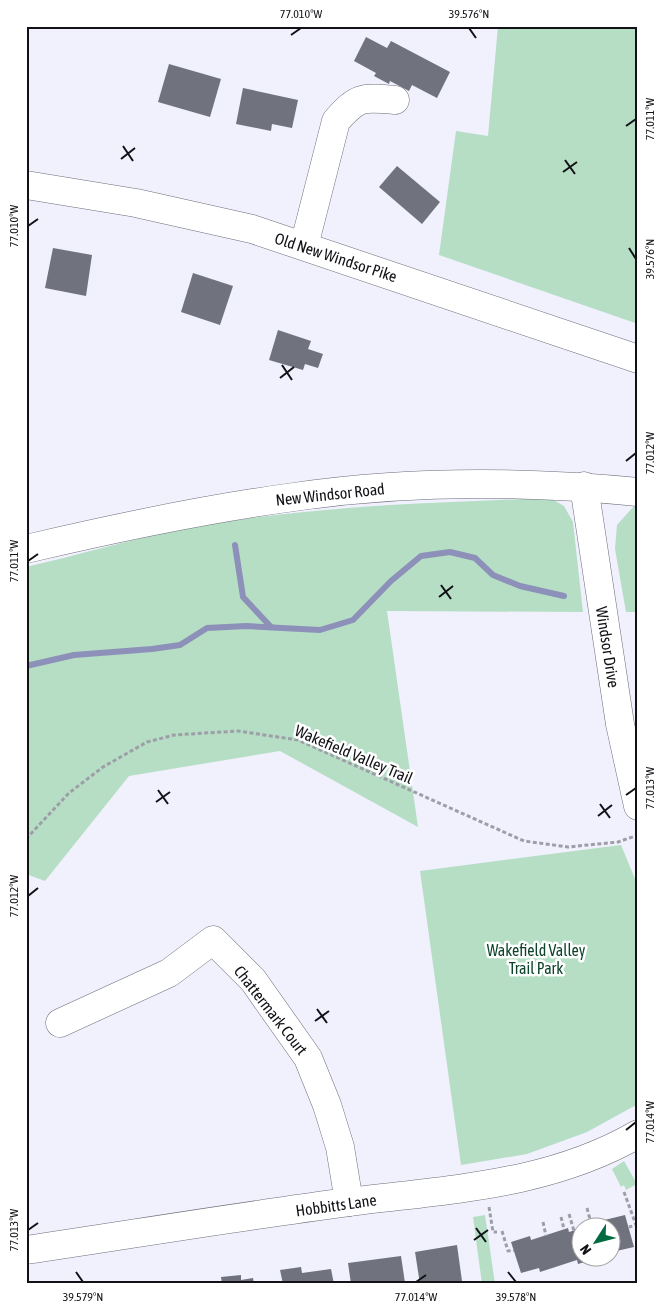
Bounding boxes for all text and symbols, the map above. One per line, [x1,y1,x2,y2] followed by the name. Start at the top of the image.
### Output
[280,7,322,21] text: 77.010°W
[449,7,489,21] text: 39.576°N
[643,98,657,140] text: 77.011°W
[7,205,21,247] text: 77.010°W
[273,229,399,285] street label: Old New Windsor Pike
[643,239,657,279] text: 39.576°N
[643,432,657,474] text: 77.012°W
[275,479,385,509] street label: New Windsor Road
[7,540,21,582] text: 77.011°W
[593,605,623,689] street label: Windsor Drive
[292,721,416,788] street label: Wakefield Valley Trail
[643,767,657,809] text: 77.013°W
[7,875,21,917] text: 77.012°W
[487,941,586,977] park label: Wakefield Valley Trail Park
[231,962,312,1058] street label: Chattermark Court
[643,1101,657,1143] text: 77.014°W
[294,1190,378,1220] street label: Hobbitts Lane
[7,1209,21,1251] text: 77.013°W
[572,1218,622,1268] north arrow
[577,1242,594,1258] text: N
[63,1290,103,1304] text: 39.579°N
[395,1290,437,1304] text: 77.014°W
[496,1290,536,1304] text: 39.578°N

